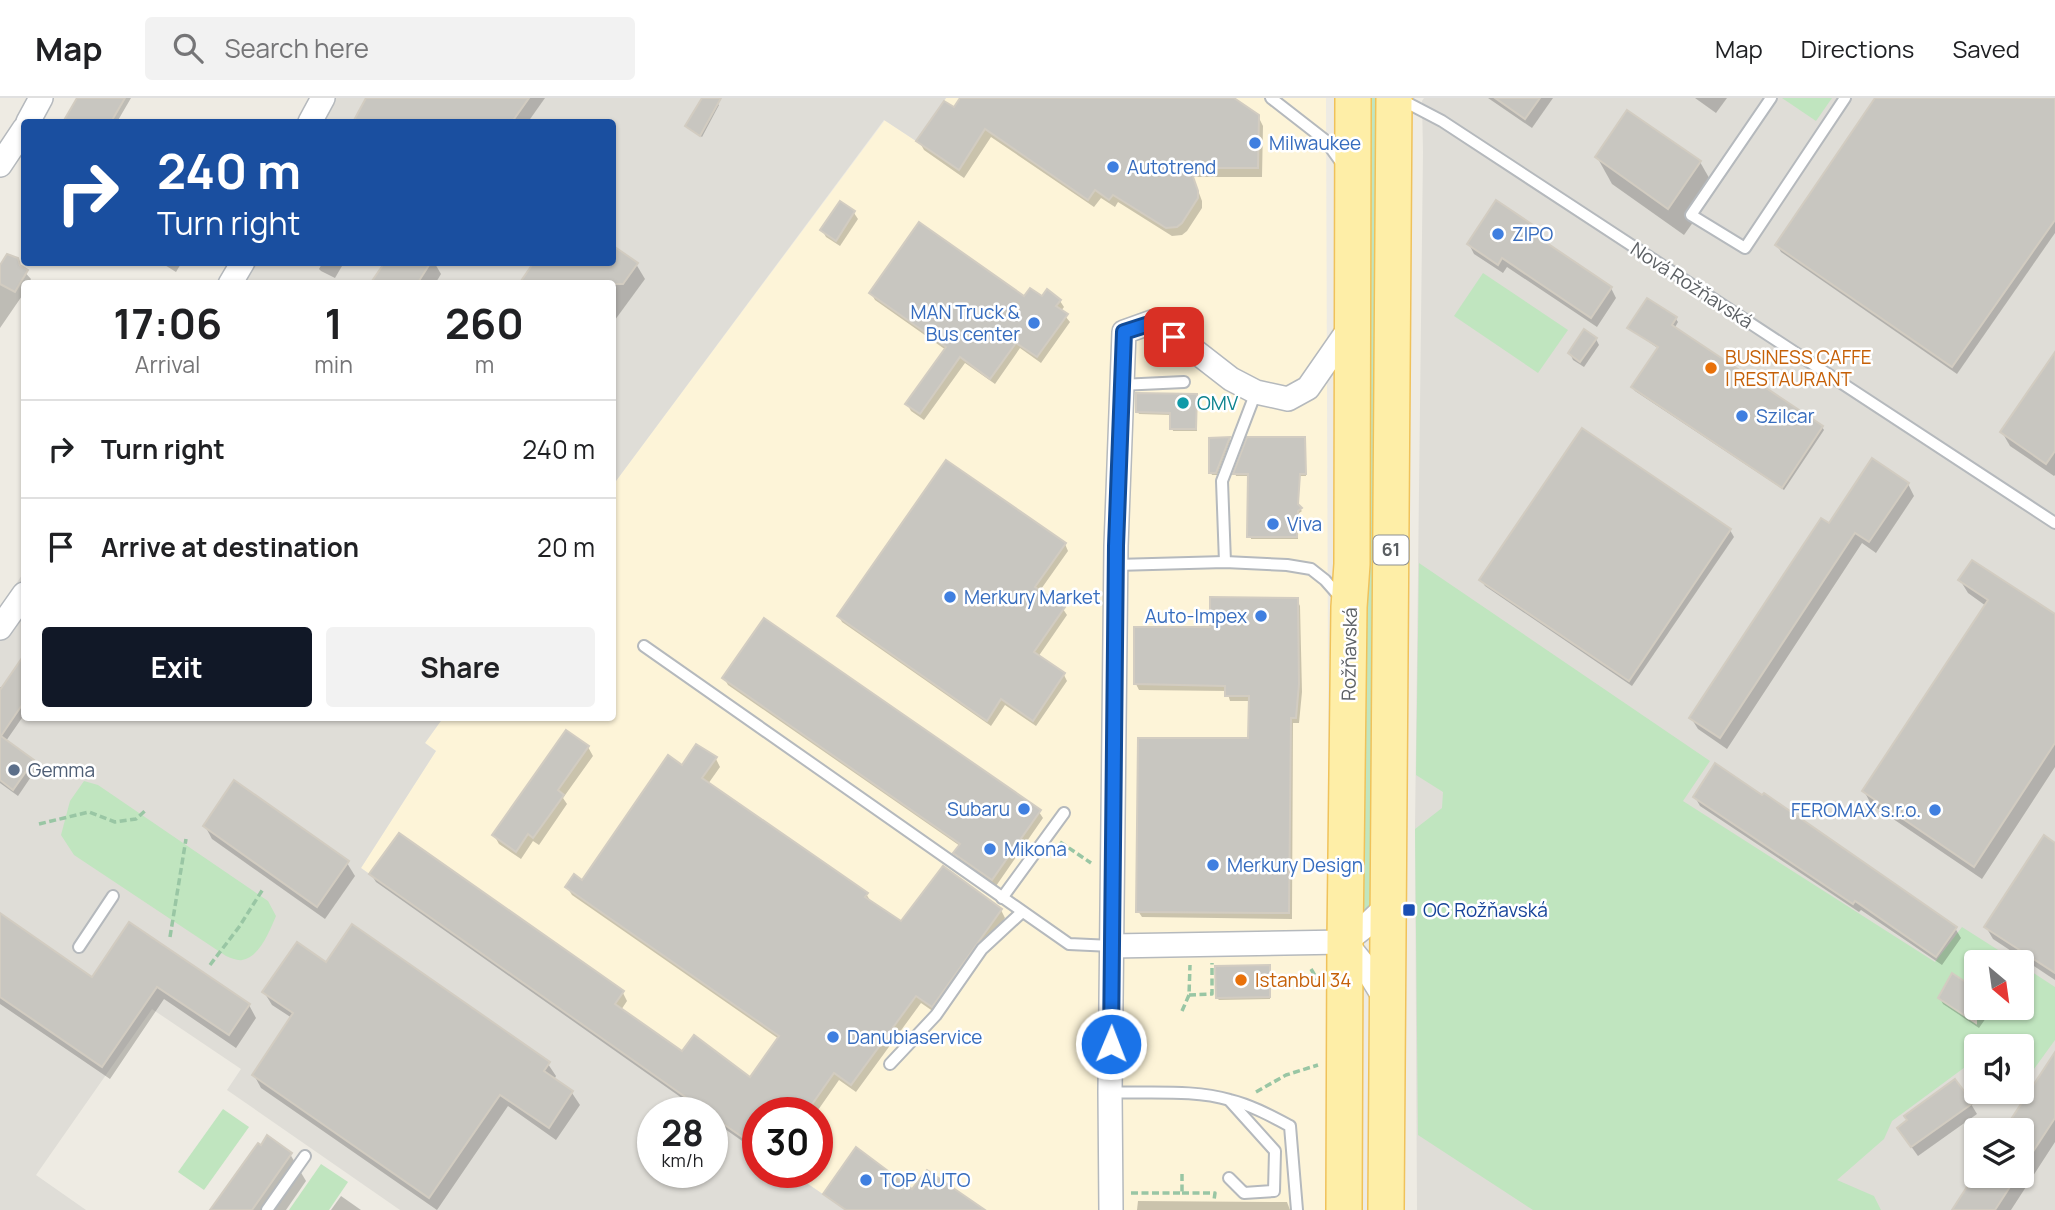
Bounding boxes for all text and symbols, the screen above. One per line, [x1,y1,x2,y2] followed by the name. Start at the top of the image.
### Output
[145,17,635,80] search box
[35,26,103,71] text: Map
[169,29,207,67] icon: search
[225,30,369,66] text: Search here
[1715,32,1763,65] text: Map
[1801,32,1914,65] text: Directions
[1952,32,2020,65] text: Saved
[1269,130,1361,156] place label: Milwaukee
[1247,135,1263,151] marker: Milwaukee
[157,137,301,204] text: 240 m
[42,147,133,238] icon: right
[1127,154,1216,180] place label: Autotrend
[1105,159,1121,175] marker: Autotrend
[157,201,300,245] text: Turn right
[1512,221,1554,247] place label: ZIPO
[1490,226,1506,242] marker: ZIPO
[1626,236,1758,334] street label: Nová Rožňavská
[113,294,222,352] text: 17:06
[324,294,343,352] text: 1
[445,294,524,352] text: 260
[911,299,1021,347] place label: MAN Truck & Bus center
[1144,307,1204,367] pin
[1026,315,1042,331] marker: MAN Truck & Bus center
[1155,318,1193,356] icon: arrive
[1725,344,1872,392] place label: BUSINESS CAFFE | RESTAURANT
[135,348,200,380] text: Arrival
[314,348,353,380] text: min
[475,348,494,380] text: m
[1703,360,1719,376] marker: BUSINESS CAFFE | RESTAURANT
[1197,390,1239,416] place label: OMV
[1175,395,1191,411] marker: OMV
[1756,403,1815,429] place label: Szilcar
[1734,408,1750,424] marker: Szilcar
[42,430,80,468] icon: right
[101,431,225,467] text: Turn right
[522,431,595,467] text: 240 m
[1287,511,1322,537] place label: Viva
[1265,516,1281,532] marker: Viva
[42,528,80,566] icon: arrive
[101,529,359,565] text: Arrive at destination
[537,529,595,565] text: 20 m
[1374,536,1408,564] road number: 61
[964,584,1101,610] place label: Merkury Market
[942,589,958,605] marker: Merkury Market
[1145,603,1247,629] place label: Auto-Impex
[1335,607,1363,701] street label: Rožňavská
[1253,608,1269,624] marker: Auto-Impex
[42,627,312,707] button: Exit
[326,627,595,707] button: Share
[28,757,95,783] place label: Gemma
[6,762,22,778] marker: Gemma
[947,796,1010,822] place label: Subaru
[1791,797,1921,823] place label: FEROMAX s.r.o.
[1016,801,1032,817] marker: Subaru
[1927,802,1943,818] marker: FEROMAX s.r.o.
[1004,836,1067,862] place label: Mikona
[982,841,998,857] marker: Mikona
[1227,852,1363,878] place label: Merkury Design
[1205,857,1221,873] marker: Merkury Design
[1423,897,1548,923] place label: OC Rožňavská
[1401,902,1417,918] marker: OC Rožňavská
[1964,950,2034,1020] north arrow
[1964,950,2034,1188] map controls
[1255,967,1351,993] place label: Istanbul 34
[1233,972,1249,988] marker: Istanbul 34
[1074,1007,1148,1081] position arrow
[847,1024,982,1050] place label: Danubiaservice
[825,1029,841,1045] marker: Danubiaservice
[1964,1034,2034,1104] button: sound
[742,1097,833,1188] speed limit sign: 30
[661,1109,704,1157] text: 28
[1964,1118,2034,1188] button: layers
[662,1148,703,1172] text: km/h
[880,1167,971,1193] place label: TOP AUTO
[858,1172,874,1188] marker: TOP AUTO

